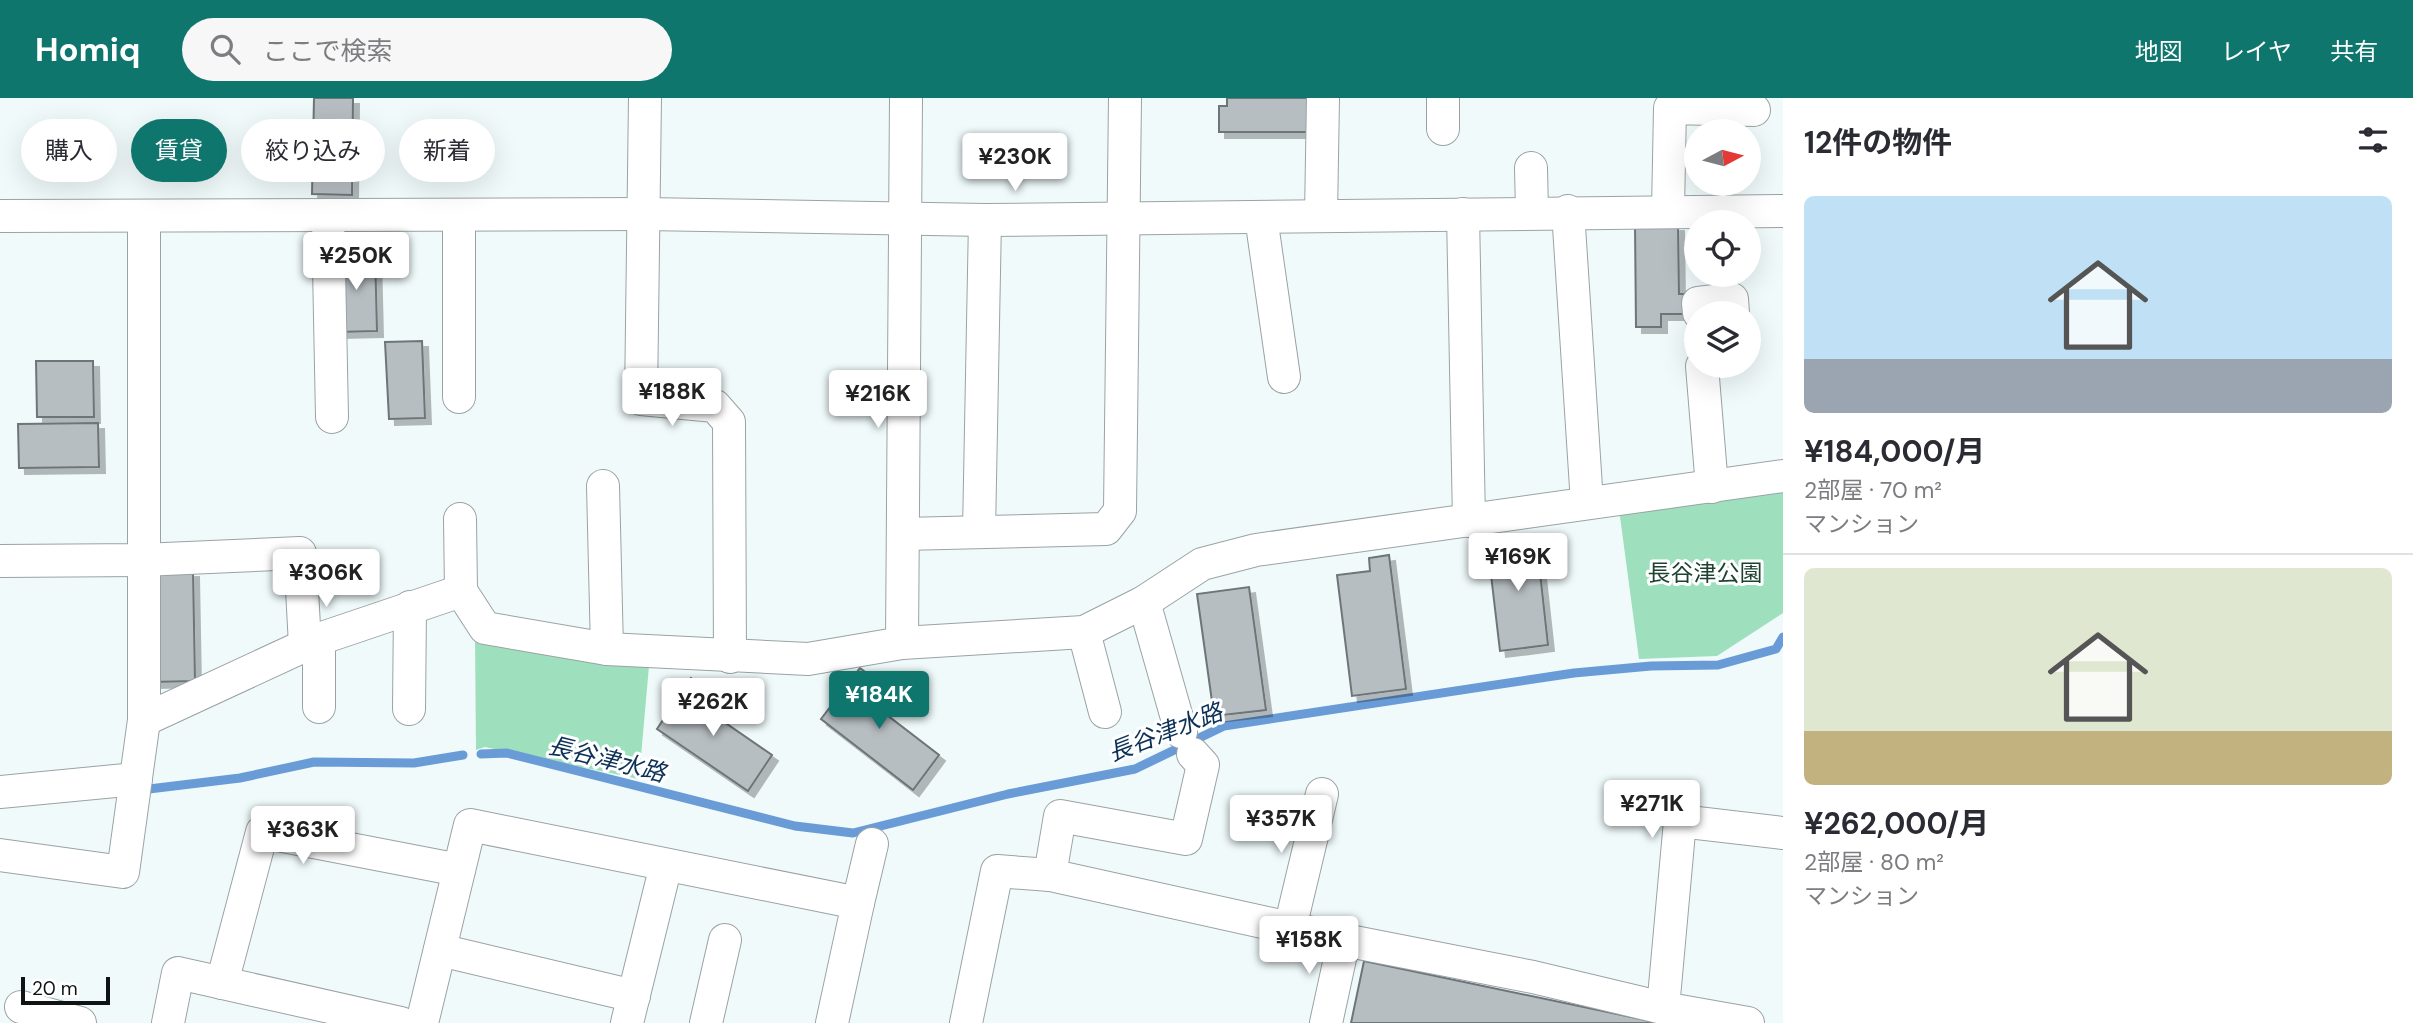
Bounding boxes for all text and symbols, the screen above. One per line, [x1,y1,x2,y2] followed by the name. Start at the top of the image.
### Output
[182,18,672,81] search box
[35,28,140,71] text: Homiq
[206,30,244,68] icon: search
[262,34,392,68] text: ここで検索
[2135,36,2183,67] text: 地図
[2221,36,2292,67] text: レイヤ
[2330,36,2378,67] text: 共有
[21,119,117,182] chip: 購入
[131,119,227,182] chip: 賃貸
[241,119,385,182] chip: 絞り込み
[399,119,495,182] chip: 新着
[1684,119,1760,196] north arrow
[1684,119,1761,378] map controls
[2354,121,2392,159] icon: filters
[1804,123,1952,162] text: 12件の物件
[966,134,1064,193] pin: ¥230K
[978,141,1052,171] text: ¥230K
[1684,210,1761,287] button: locate
[307,232,405,292] pin: ¥250K
[319,240,393,270] text: ¥250K
[2035,242,2161,368] icon: home
[1684,301,1761,378] button: layers
[623,368,721,428] pin: ¥188K
[829,370,927,430] pin: ¥216K
[638,376,706,406] text: ¥188K
[845,378,911,408] text: ¥216K
[1804,432,1985,471] text: ¥184,000/月
[1804,475,1942,505] text: 2部屋 · 70 m²
[1804,509,1919,539] text: マンション
[1469,533,1567,593] pin: ¥169K
[1484,541,1552,571] text: ¥169K
[277,550,375,609] pin: ¥306K
[289,557,363,587] text: ¥306K
[1648,558,1763,588] park label: 長谷津公園
[2035,614,2161,740] icon: home
[830,672,928,731] pin: ¥184K
[664,678,762,738] pin: ¥262K
[845,679,913,709] text: ¥184K
[678,686,748,716] text: ¥262K
[1103,695,1228,768] water label: 長谷津水路
[545,729,671,789] water label: 長谷津水路
[1603,780,1701,840] pin: ¥271K
[1620,788,1684,818] text: ¥271K
[1232,796,1330,855] pin: ¥357K
[1246,803,1316,833] text: ¥357K
[1804,804,1989,843] text: ¥262,000/月
[254,806,352,866] pin: ¥363K
[267,814,339,844] text: ¥363K
[1804,847,1944,877] text: 2部屋 · 80 m²
[1804,881,1919,911] text: マンション
[1260,916,1358,976] pin: ¥158K
[1275,924,1343,954] text: ¥158K
[21,974,110,1006] scale bar
[32,976,78,1001] text: 20 m

